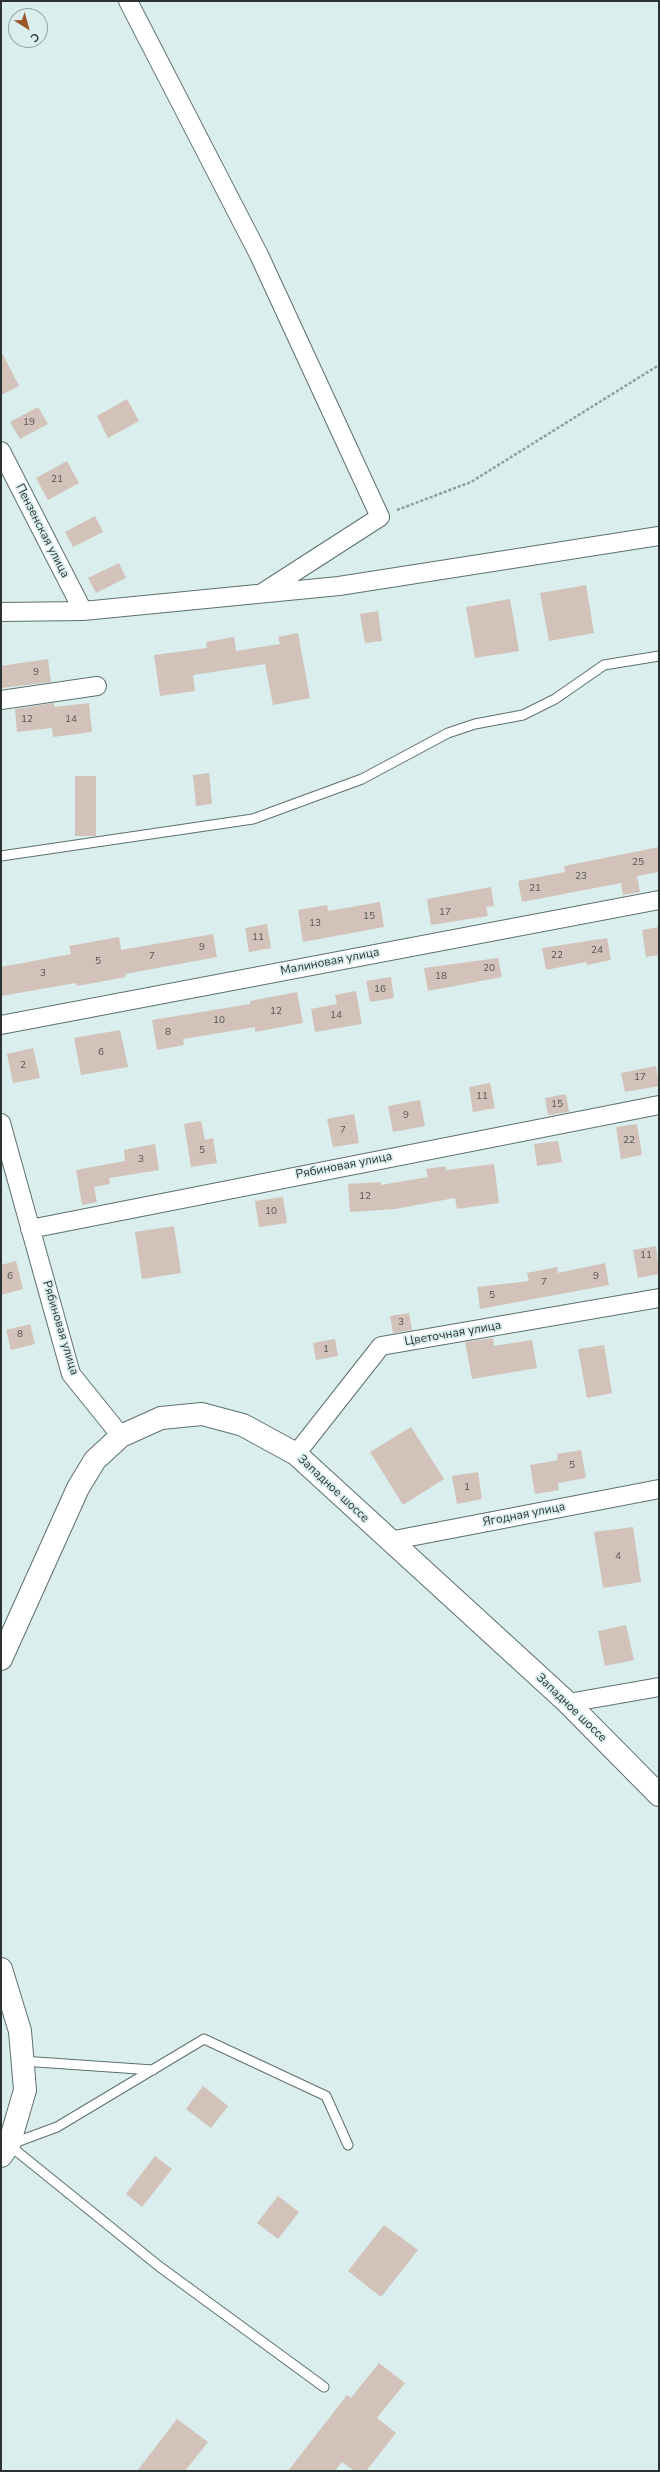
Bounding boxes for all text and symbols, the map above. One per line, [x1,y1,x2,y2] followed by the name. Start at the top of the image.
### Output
[8,8,48,48] north arrow
[27,29,42,45] text: С
[23,417,35,429] house number: 19
[51,474,63,486] house number: 21
[12,482,72,580] street label: Пензенская улица
[33,667,39,679] house number: 9
[21,714,33,726] house number: 12
[65,714,77,726] house number: 14
[632,857,644,869] house number: 25
[575,871,587,883] house number: 23
[529,883,541,895] house number: 21
[439,907,451,919] house number: 17
[363,911,375,923] house number: 15
[309,918,321,930] house number: 13
[252,932,264,944] house number: 11
[199,942,205,954] house number: 9
[279,945,381,979] street label: Малиновая улица
[591,945,603,957] house number: 24
[551,950,563,962] house number: 22
[149,951,155,963] house number: 7
[95,956,101,968] house number: 5
[483,963,495,975] house number: 20
[40,968,46,980] house number: 3
[435,971,447,983] house number: 18
[374,984,386,996] house number: 16
[270,1006,282,1018] house number: 12
[330,1010,342,1022] house number: 14
[213,1015,225,1027] house number: 10
[165,1027,171,1039] house number: 8
[98,1047,104,1059] house number: 6
[20,1060,26,1072] house number: 2
[634,1072,646,1084] house number: 17
[476,1091,488,1103] house number: 11
[551,1099,563,1111] house number: 15
[403,1110,409,1122] house number: 9
[340,1125,346,1137] house number: 7
[623,1135,635,1147] house number: 22
[199,1145,205,1157] house number: 5
[295,1150,393,1182] street label: Рябиновая улица
[138,1154,144,1166] house number: 3
[359,1191,371,1203] house number: 12
[265,1206,277,1218] house number: 10
[640,1250,652,1262] house number: 11
[7,1271,13,1283] house number: 6
[593,1271,599,1283] house number: 9
[541,1277,547,1289] house number: 7
[39,1279,81,1377] street label: Рябиновая улица
[489,1290,495,1302] house number: 5
[398,1317,404,1329] house number: 3
[404,1318,502,1350] street label: Цветочная улица
[17,1329,23,1341] house number: 8
[323,1344,329,1356] house number: 1
[294,1452,372,1526] street label: Западное шоссе
[569,1460,575,1472] house number: 5
[464,1482,470,1494] house number: 1
[482,1500,566,1530] street label: Ягодная улица
[615,1551,621,1563] house number: 4
[533,1671,609,1745] street label: Западное шоссе

